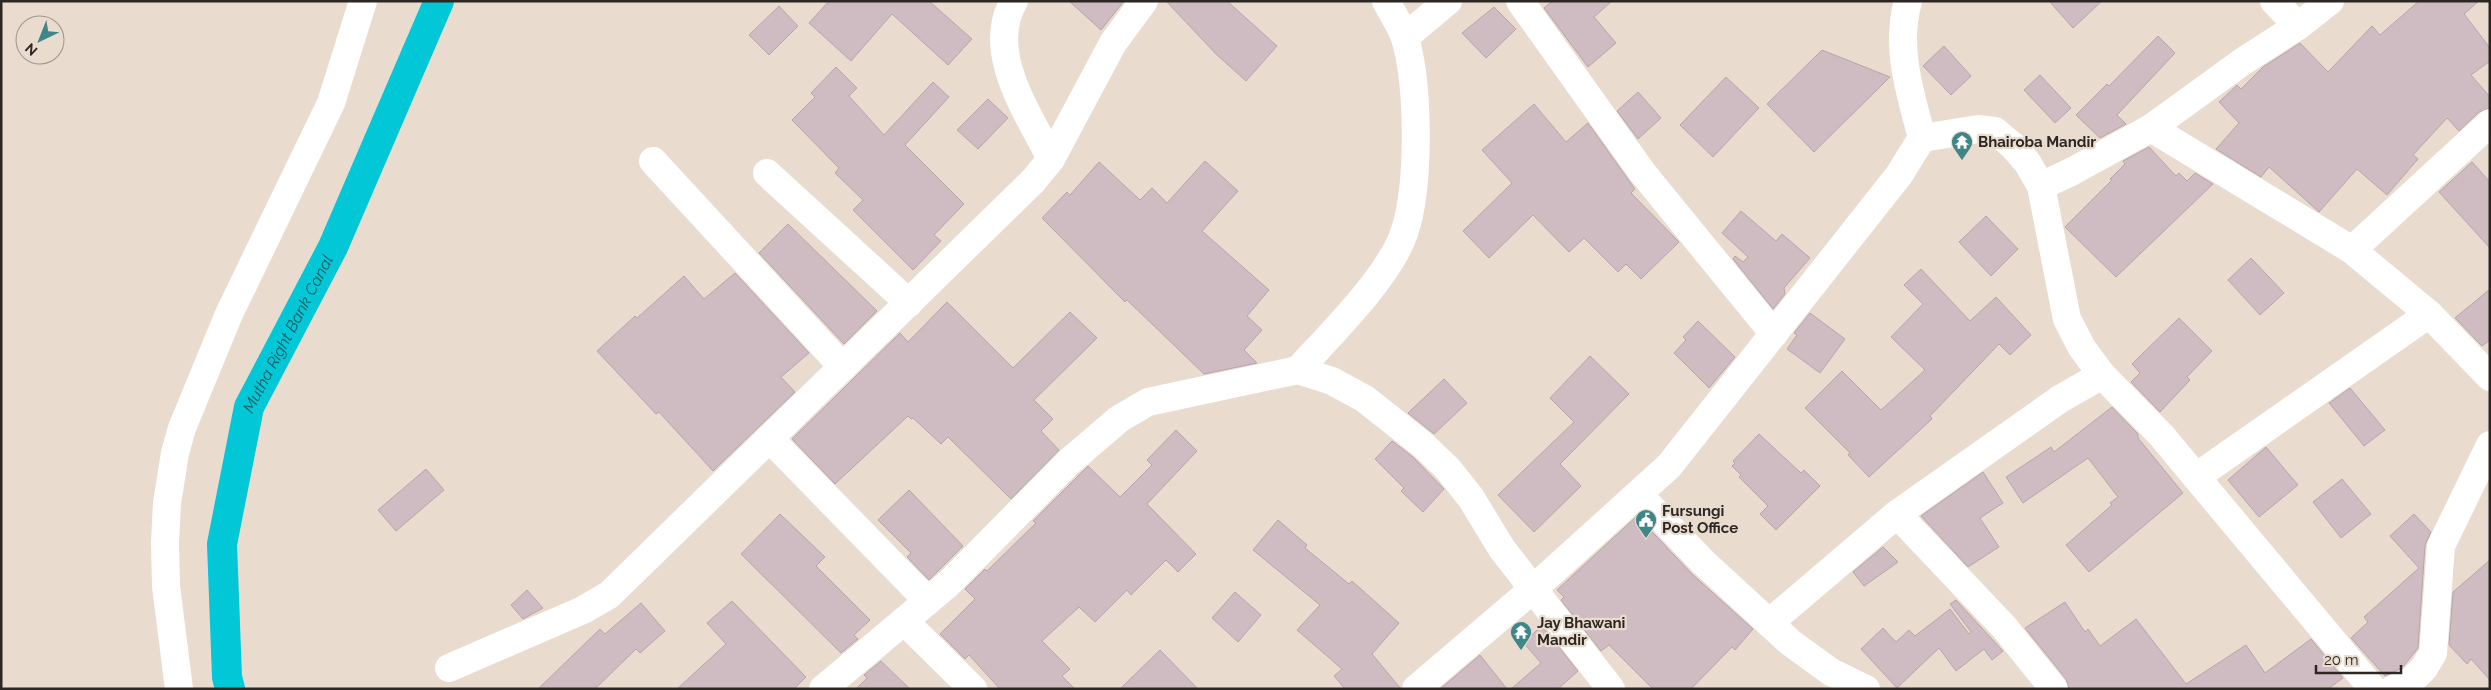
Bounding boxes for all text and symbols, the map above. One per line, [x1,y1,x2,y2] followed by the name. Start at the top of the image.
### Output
[15,15,65,65] north arrow
[22,40,40,59] text: N
[1950,130,1974,161] temple icon: Bhairoba Mandir
[1978,133,2096,151] place label: Bhairoba Mandir
[238,252,337,416] water label: Mutha Right Bank Canal
[1662,502,1738,537] place label: Fursungi Post Office
[1634,508,1658,539] public building icon: Fursungi Post Office
[1537,614,1625,649] place label: Jay Bhawani Mandir
[1509,620,1533,651] temple icon: Jay Bhawani Mandir
[2316,642,2401,674] scale bar
[2324,651,2359,669] text: 20 m

